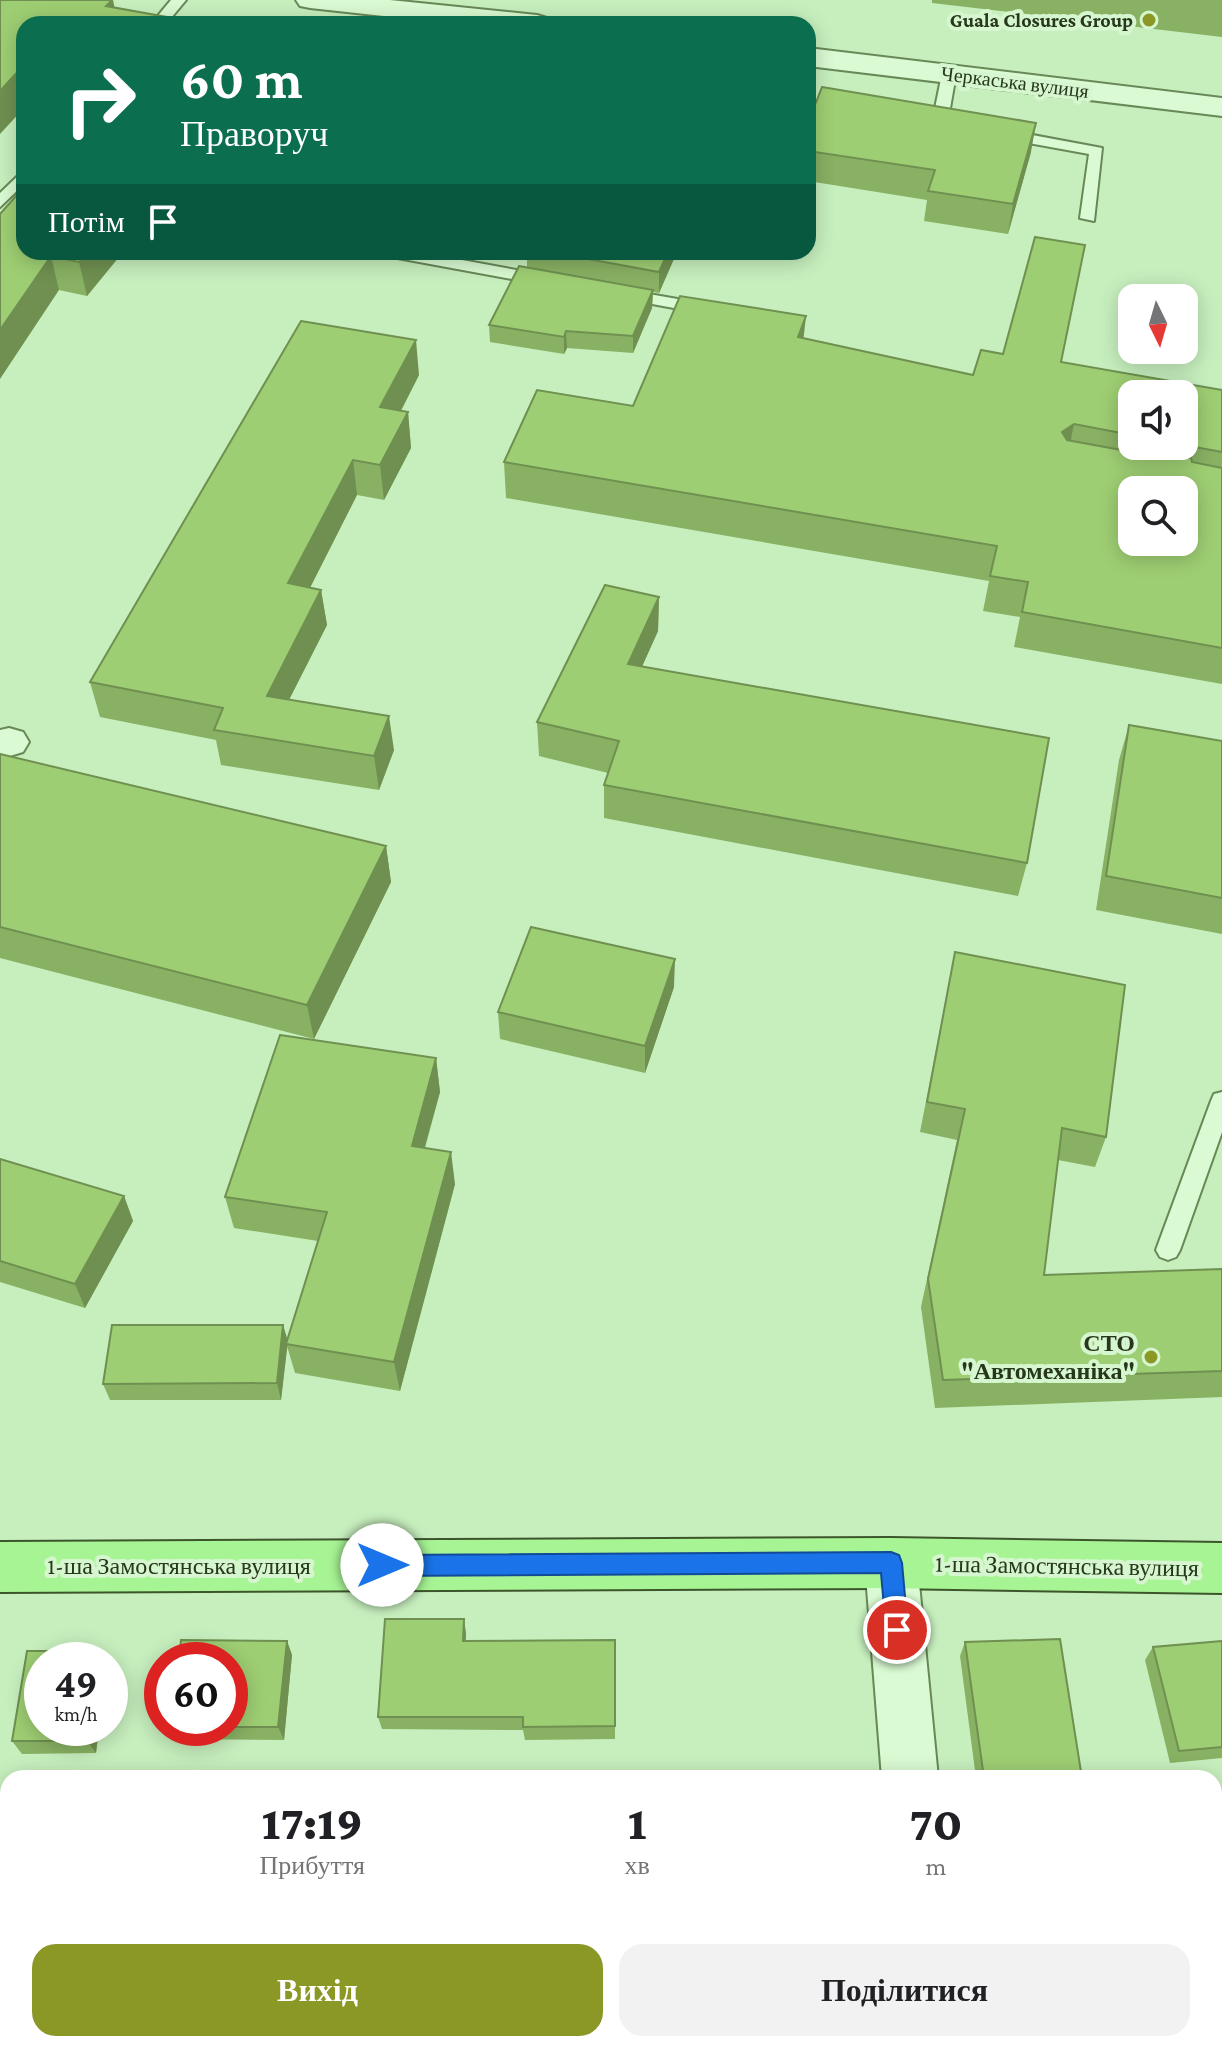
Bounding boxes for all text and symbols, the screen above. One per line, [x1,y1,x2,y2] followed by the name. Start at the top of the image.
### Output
[950,9,1133,31] place label: Guala Closures Group
[1140,11,1158,29] marker: Guala Closures Group
[48,48,152,152] icon: right
[180,48,303,110] text: 60 m
[940,62,1090,103] street label: Черкаська вулиця
[180,114,328,154] text: Праворуч
[141,200,185,244] icon: arrive
[48,205,125,238] text: Потім
[1118,284,1198,364] north arrow
[1118,284,1198,556] map controls
[1118,380,1198,460] button: sound
[1118,476,1198,556] button: search
[961,1329,1135,1384] place label: СТО "Автомеханіка"
[1142,1348,1160,1366] marker: СТО "Автомеханіка"
[340,1523,424,1607] position arrow
[935,1550,1199,1581] street label: 1-ша Замостянська вулиця
[47,1552,311,1579] street label: 1-ша Замостянська вулиця
[863,1596,931,1664] pin
[875,1608,919,1652] icon: arrive
[144,1642,248,1746] speed limit sign: 60
[54,1661,98,1706] text: 49
[54,1703,98,1725] text: km/h
[262,1796,363,1849] text: 17:19
[628,1796,646,1849] text: 1
[909,1797,962,1850] text: 70
[260,1851,365,1880] text: Прибуття
[624,1851,650,1880] text: хв
[925,1852,946,1881] text: m
[32,1944,603,2036] button: Вихід
[619,1944,1190,2036] button: Поділитися

